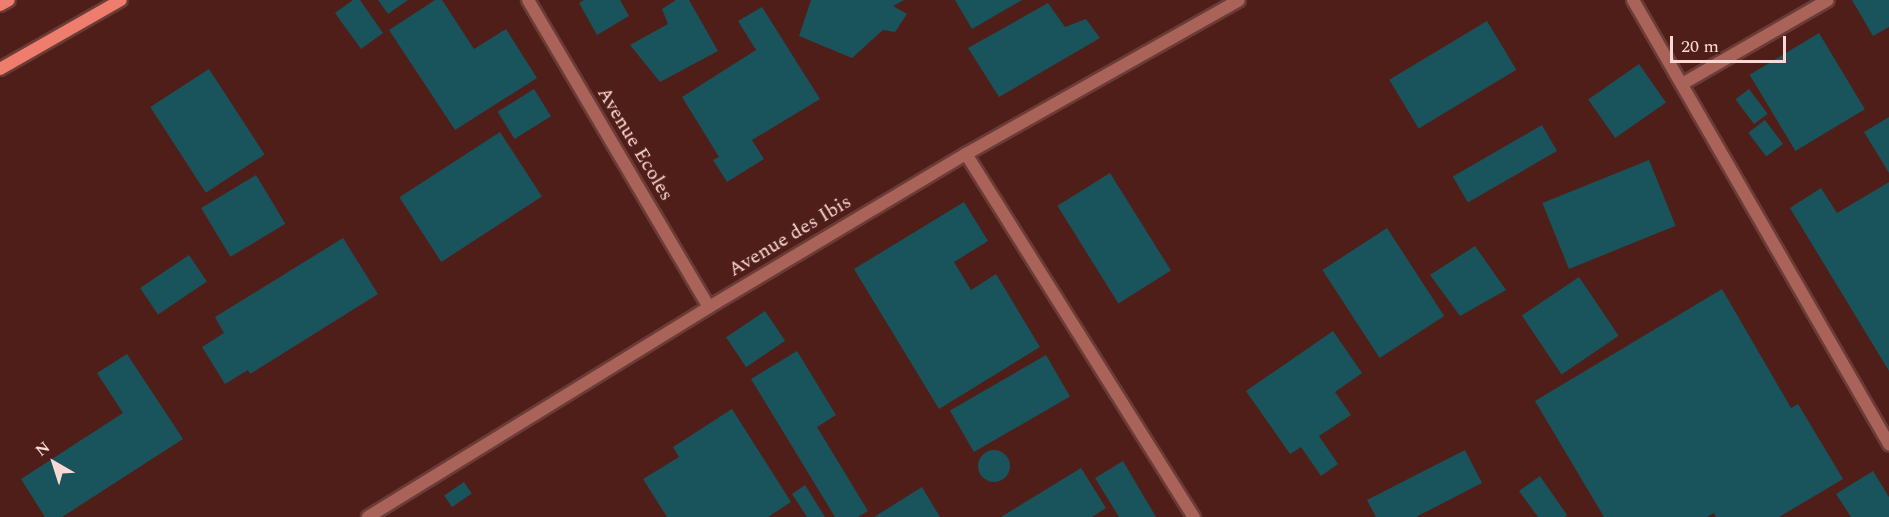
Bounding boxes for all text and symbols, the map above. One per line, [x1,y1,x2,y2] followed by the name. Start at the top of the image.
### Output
[1673,24,1788,62] scale bar
[1681,33,1719,60] text: 20 m
[592,83,678,205] street label: Avenue Ecoles
[724,190,856,282] street label: Avenue des Ibis
[24,433,84,493] north arrow
[30,436,55,462] text: N

